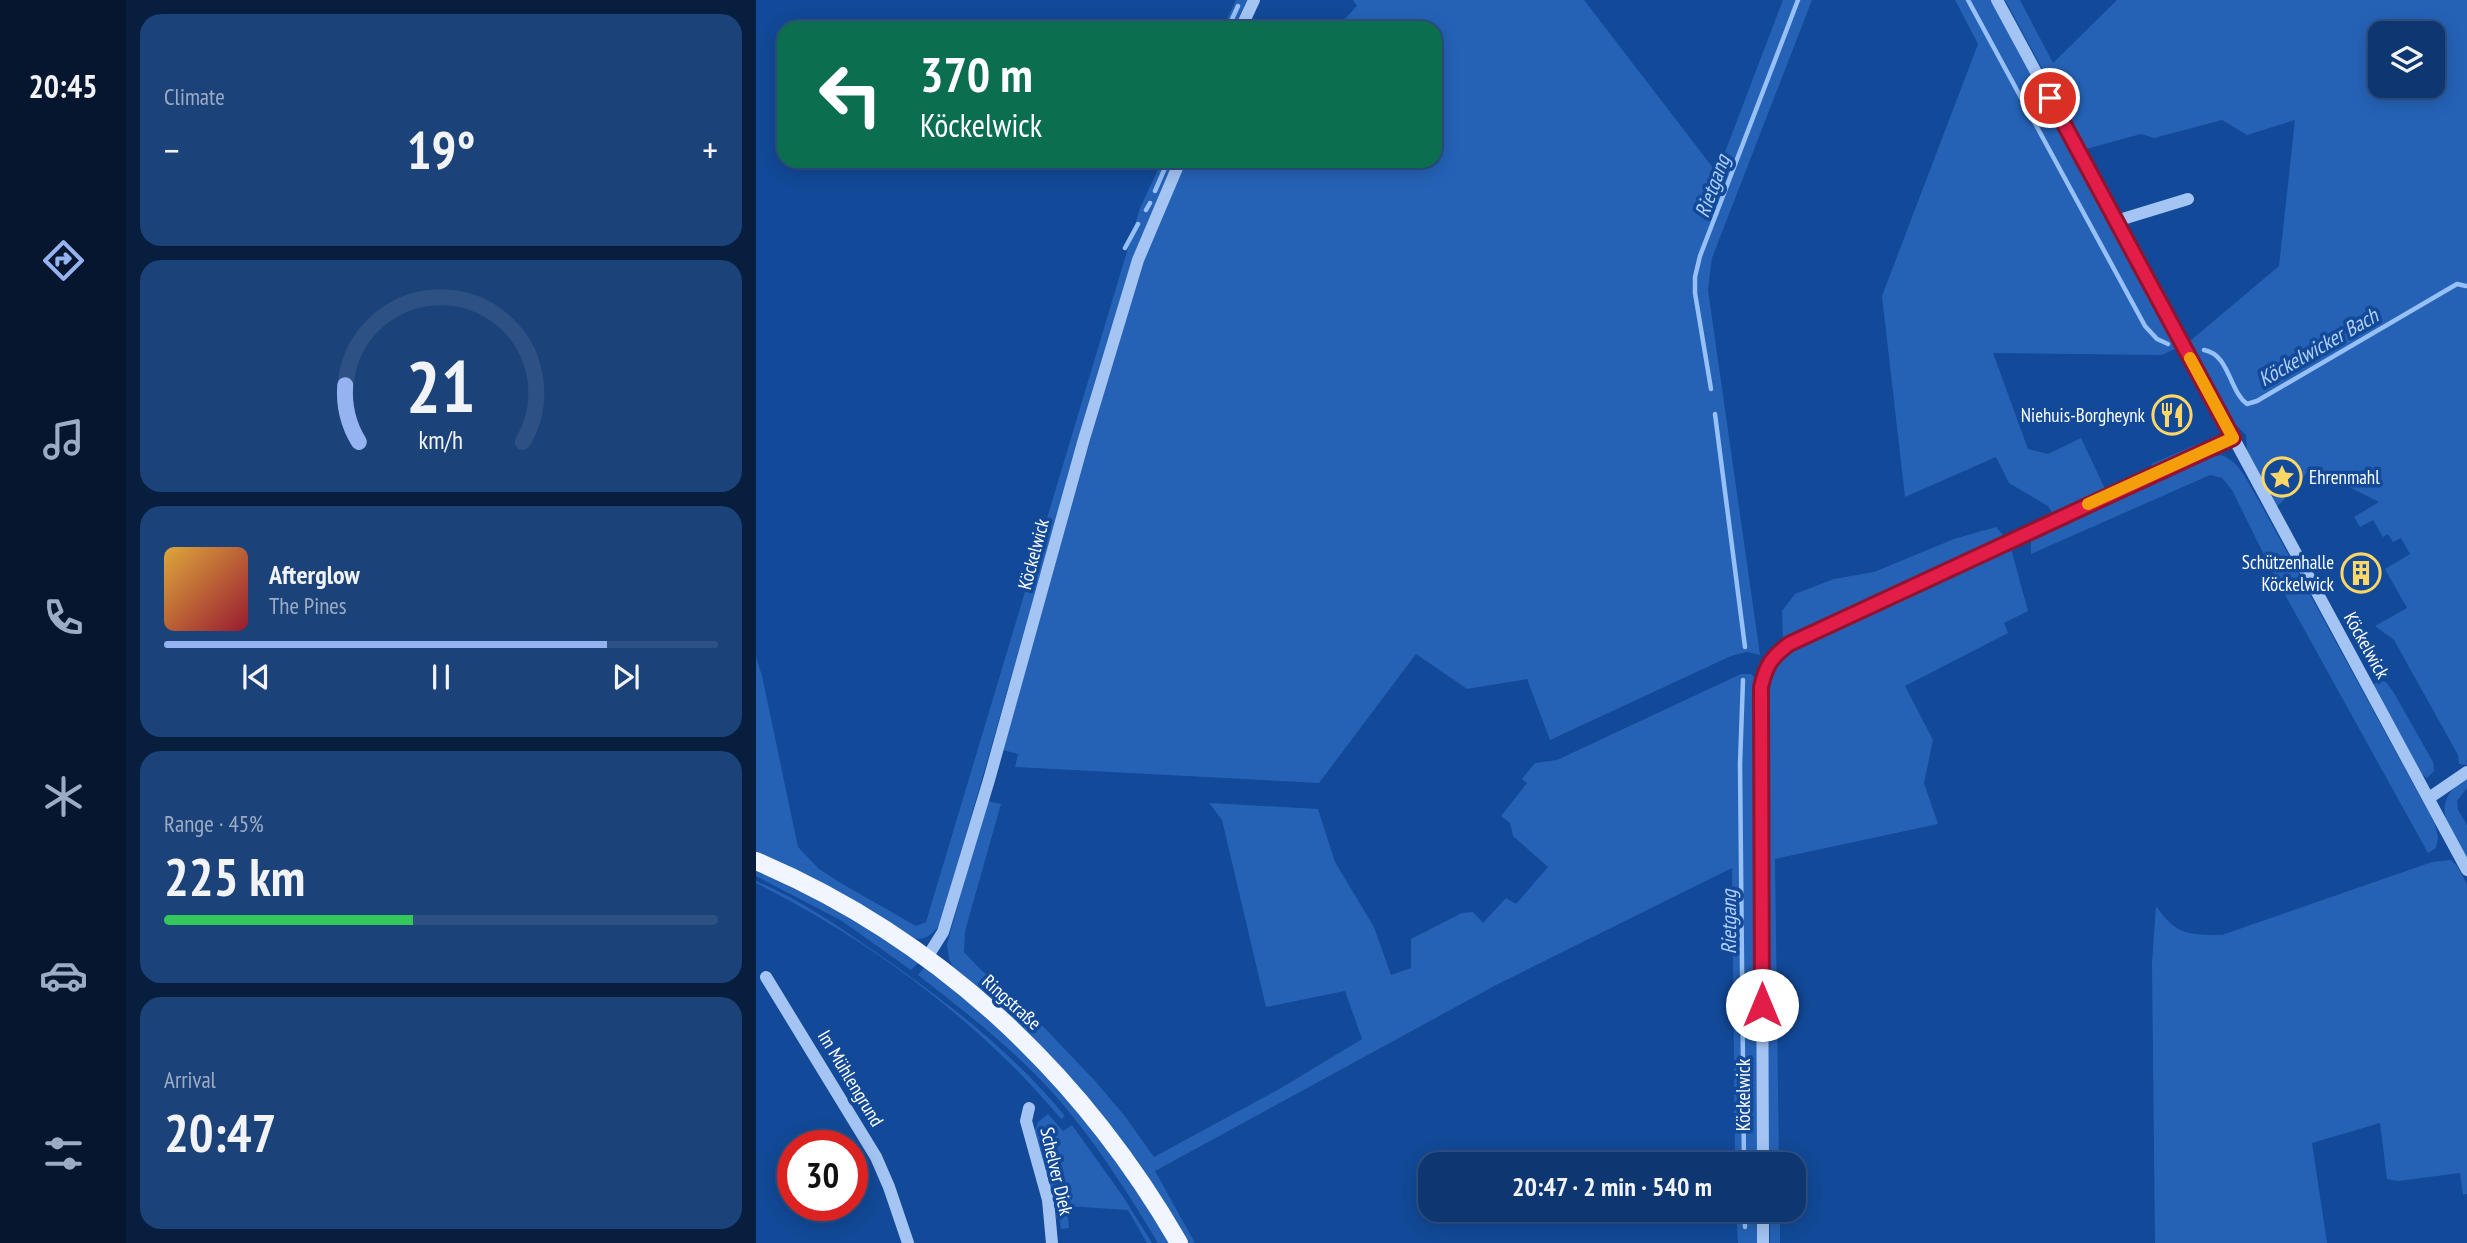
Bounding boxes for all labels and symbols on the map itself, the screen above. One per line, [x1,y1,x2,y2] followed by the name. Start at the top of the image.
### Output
[2020,68,2080,128] pin
[1688,149,1736,221] water label: Rietgang
[2253,301,2384,392] water label: Köckelwicker Bach
[2151,394,2193,436] restaurant icon: Niehuis-Borgheynk
[2021,403,2146,427] place label: Niehuis-Borgheynk
[2261,456,2303,498] place icon: Ehrenmahl
[2309,465,2380,489] place label: Ehrenmahl
[1012,515,1054,592] street label: Köckelwick
[2242,550,2335,596] place label: Schützenhalle Köckelwick
[2340,552,2382,594] building icon: Schützenhalle Köckelwick
[2339,607,2395,683] street label: Köckelwick
[1715,888,1742,954] water label: Rietgang
[1725,968,1799,1042] position arrow
[977,969,1047,1035] street label: Ringstraße
[813,1025,889,1131] street label: Im Mühlengrund
[1731,1058,1755,1131] street label: Köckelwick
[1035,1125,1079,1218] street label: Schelver Diek
[777,1130,868,1221] speed limit sign: 30

